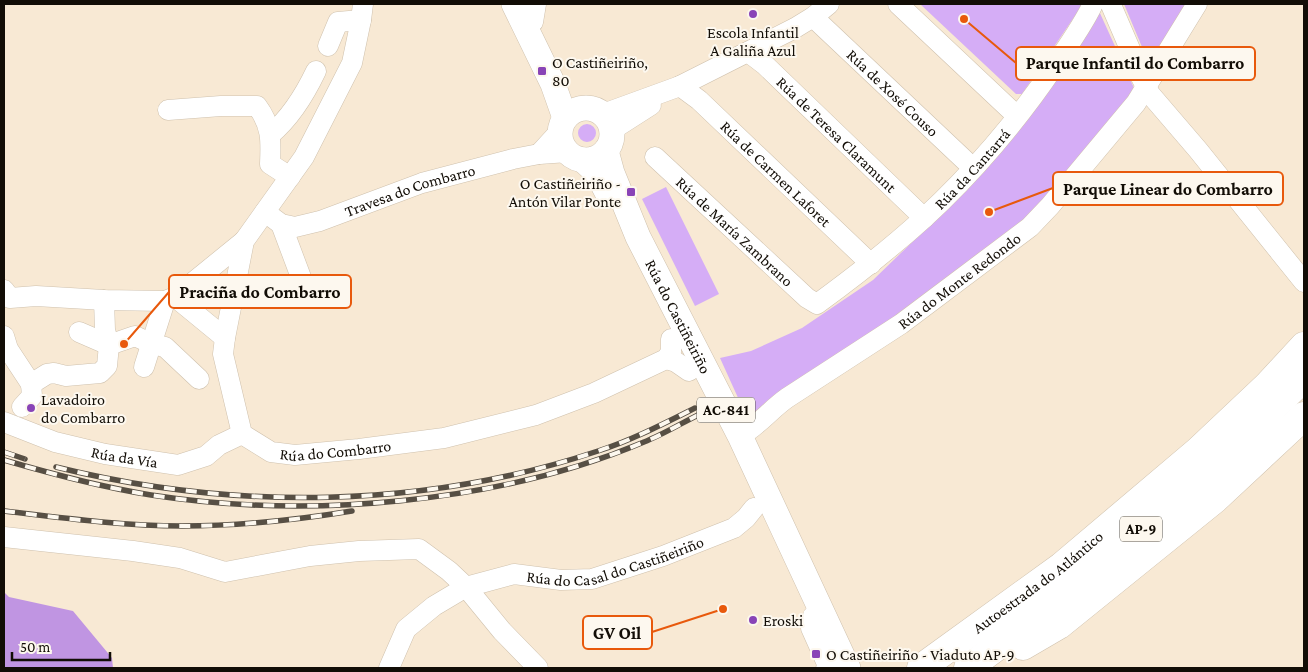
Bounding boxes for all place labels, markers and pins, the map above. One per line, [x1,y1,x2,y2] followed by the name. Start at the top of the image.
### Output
[747,8,759,20] marker: Escola Infantil A Galiña Azul
[707,24,799,59] place label: Escola Infantil A Galiña Azul
[1016,47,1255,80] callout: Parque Infantil do Combarro
[552,54,648,89] place label: O Castiñeiriño, 80
[536,65,548,77] marker: O Castiñeiriño, 80
[1053,172,1283,205] callout: Parque Linear do Combarro
[509,175,621,210] place label: O Castiñeiriño - Antón Vilar Ponte
[625,186,637,198] marker: O Castiñeiriño - Antón Vilar Ponte
[169,275,351,308] callout: Praciña do Combarro
[41,391,125,426] place label: Lavadoiro do Combarro
[25,402,37,414] marker: Lavadoiro do Combarro
[763,612,803,629] place label: Eroski
[747,614,759,626] marker: Eroski
[583,616,652,649] callout: GV Oil
[826,646,1015,663] place label: O Castiñeiriño - Viaduto AP-9
[810,648,822,660] marker: O Castiñeiriño - Viaduto AP-9

